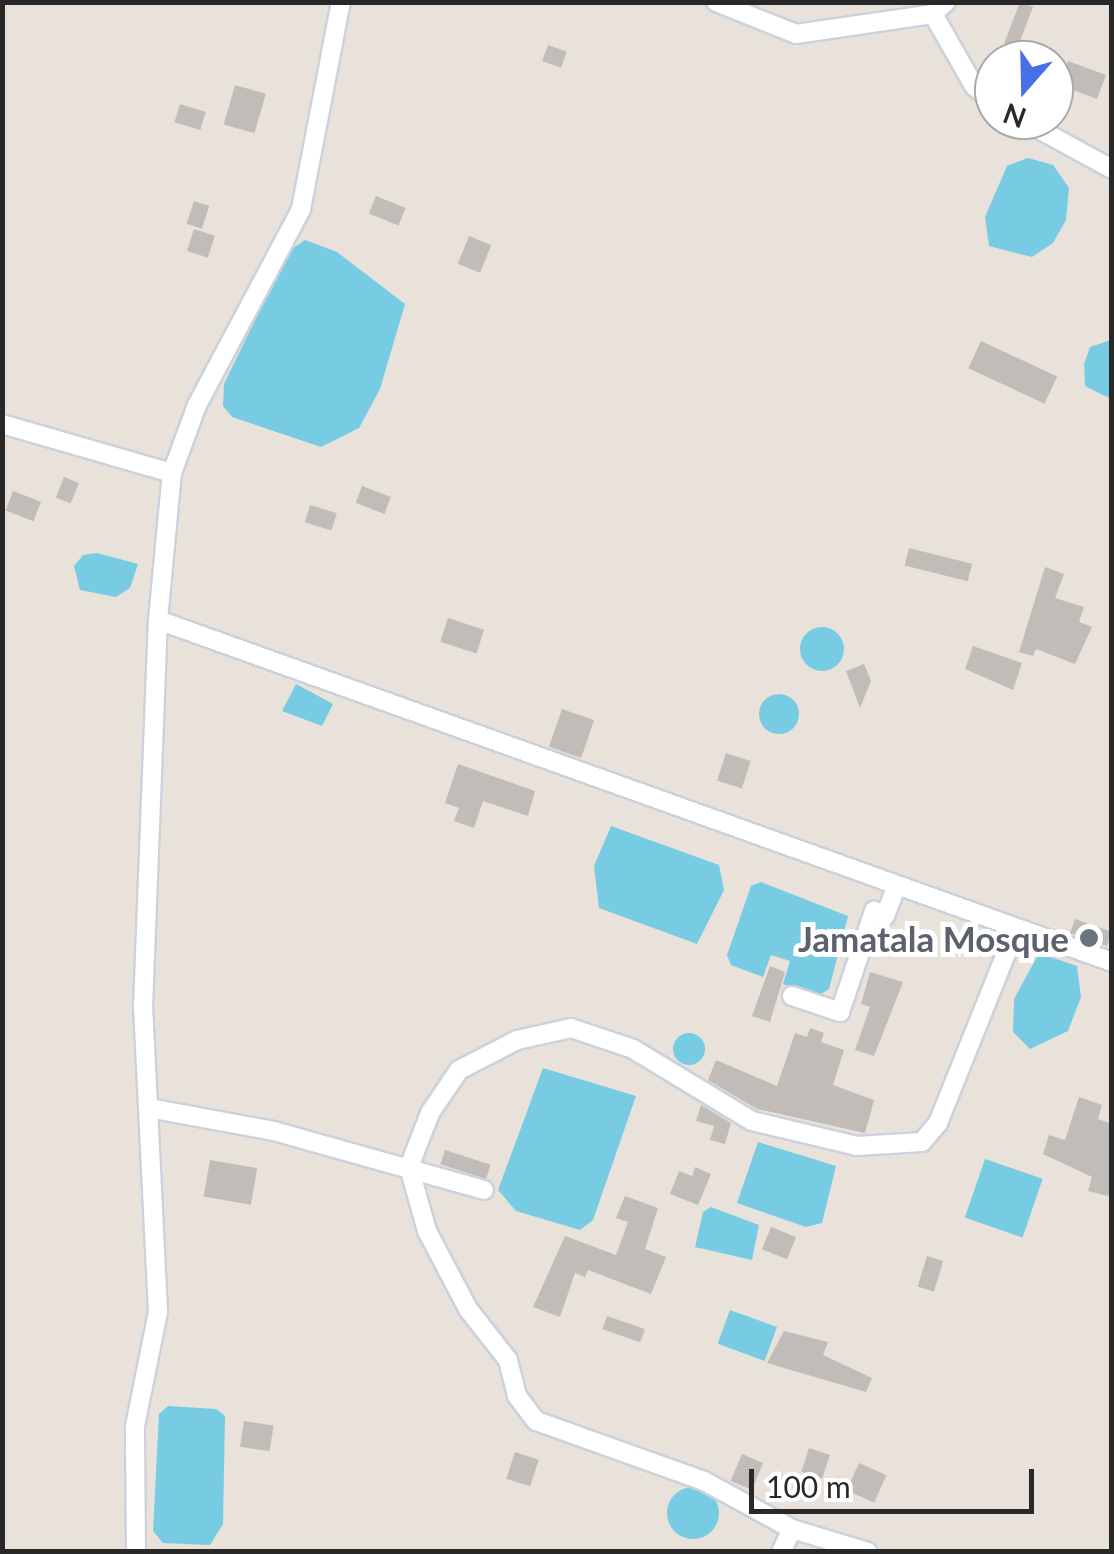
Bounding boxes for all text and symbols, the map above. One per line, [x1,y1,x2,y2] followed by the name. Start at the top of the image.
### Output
[974,40,1074,140] north arrow
[998,97,1030,136] text: N
[798,917,1069,959] place label: Jamatala Mosque
[1078,927,1100,949] marker: Jamatala Mosque
[754,1449,1039,1511] scale bar
[766,1468,851,1504] text: 100 m

